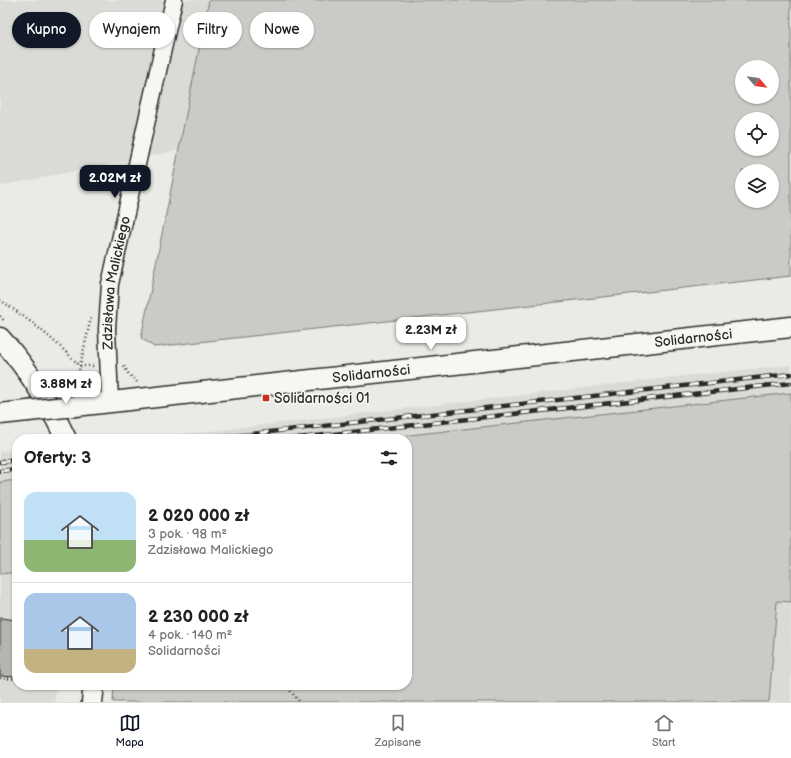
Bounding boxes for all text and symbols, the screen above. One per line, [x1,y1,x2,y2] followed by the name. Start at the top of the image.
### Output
[12,12,81,48] chip: Kupno
[89,12,175,48] chip: Wynajem
[183,12,242,48] chip: Filtry
[250,12,314,48] chip: Nowe
[735,60,779,104] north arrow
[735,60,779,208] map controls
[735,112,779,156] button: locate
[735,164,779,208] button: layers
[74,165,156,199] pin: 2.02M zł
[89,170,141,186] text: 2.02M zł
[98,214,134,351] street label: Zdzisława Malickiego
[390,317,472,351] pin: 2.23M zł
[405,322,457,338] text: 2.23M zł
[653,325,733,351] street label: Solidarności
[331,361,411,386] street label: Solidarności
[25,371,107,405] pin: 3.88M zł
[40,376,92,392] text: 3.88M zł
[274,390,370,407] place label: Solidarności 01
[261,393,271,403] marker: Solidarności 01
[378,447,400,469] icon: filters
[24,448,91,468] text: Oferty: 3
[148,506,250,526] text: 2 020 000 zł
[56,508,104,556] icon: home
[148,526,227,542] text: 3 pok. · 98 m²
[148,542,273,558] text: Zdzisława Malickiego
[148,607,249,627] text: 2 230 000 zł
[56,609,104,657] icon: home
[148,627,233,643] text: 4 pok. · 140 m²
[148,643,221,659] text: Solidarności
[115,712,144,749] tab: Mapa
[375,712,421,749] tab: Zapisane
[652,712,675,749] tab: Start

